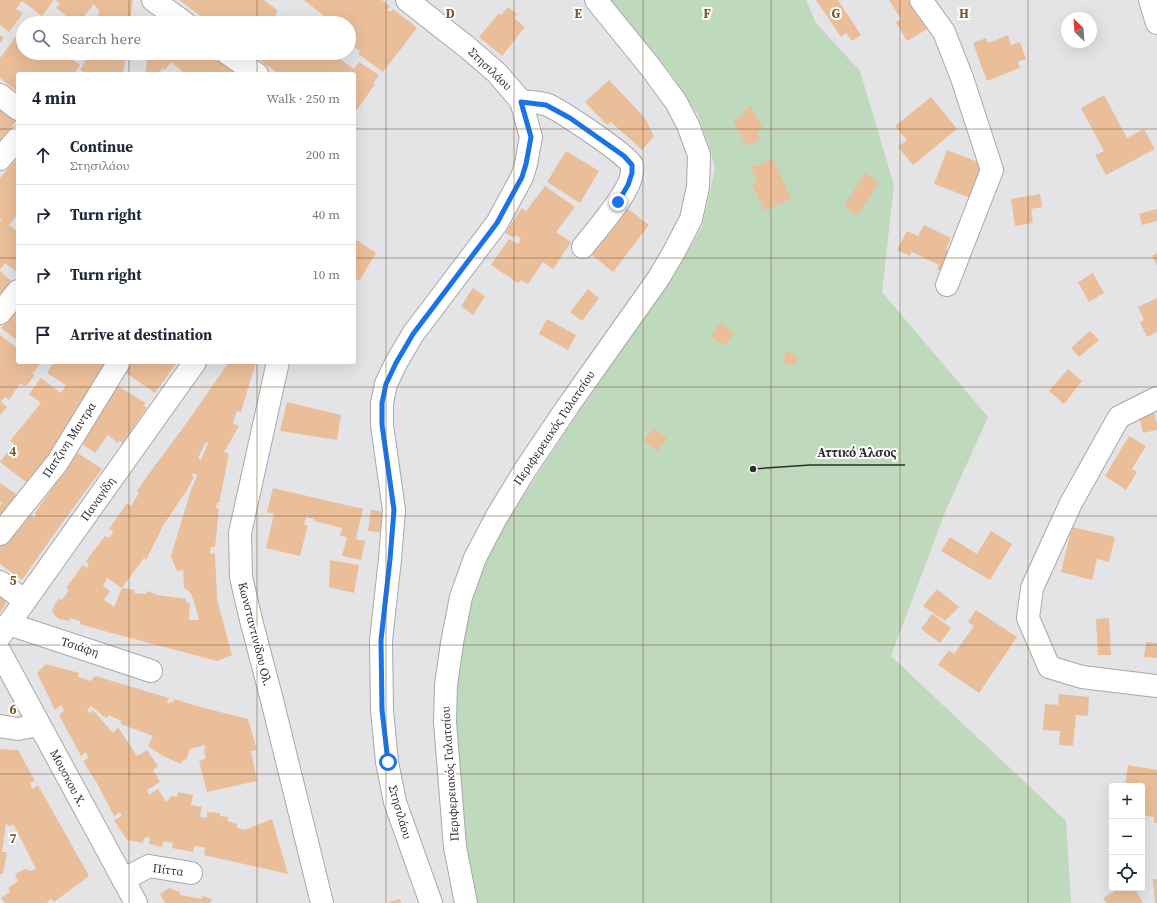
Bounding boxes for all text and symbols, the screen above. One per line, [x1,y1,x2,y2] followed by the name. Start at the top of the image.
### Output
[445,5,455,22] text: D
[574,5,582,22] text: E
[703,5,711,22] text: F
[832,5,841,22] text: G
[959,5,969,22] text: H
[1061,12,1097,48] north arrow
[16,16,356,60] search box
[30,27,52,49] icon: search
[62,28,141,49] text: Search here
[465,44,515,94] street label: Στησιλάου
[32,86,76,110] text: 4 min
[267,90,340,107] text: Walk · 250 m
[70,136,133,157] text: Continue
[32,144,54,166] icon: ahead
[306,146,340,163] text: 200 m
[70,157,129,174] text: Στησιλάου
[609,193,627,211] route end
[32,204,54,226] icon: right
[70,204,142,225] text: Turn right
[312,206,340,223] text: 40 m
[32,264,54,286] icon: right
[70,264,142,285] text: Turn right
[312,266,340,283] text: 10 m
[32,324,54,346] icon: arrive
[70,324,212,345] text: Arrive at destination
[510,368,598,488] street label: Περιφερειακός Γαλατσίου
[39,399,100,481] street label: Πατζινη Μαντρα
[810,440,905,465] callout: Αττικό Άλσος
[9,443,17,460] text: 4
[817,444,897,461] text: Αττικό Άλσος
[77,474,119,524] street label: Παναγίδη
[9,572,17,589] text: 5
[234,580,276,688] street label: Κωνσταντινίδου Ολ.
[59,633,101,661] street label: Τσιάφη
[9,701,17,718] text: 6
[437,706,463,842] street label: Περιφερειακός Γαλατσίου
[46,747,90,809] street label: Μουσκου Χ.
[379,753,397,771] route start
[385,783,415,841] street label: Στησιλάου
[1109,783,1145,891] map controls
[1109,783,1145,819] button: +
[1109,819,1145,855] button: −
[9,830,17,847] text: 7
[1109,855,1145,891] button: locate
[152,860,185,880] street label: Πίττα

